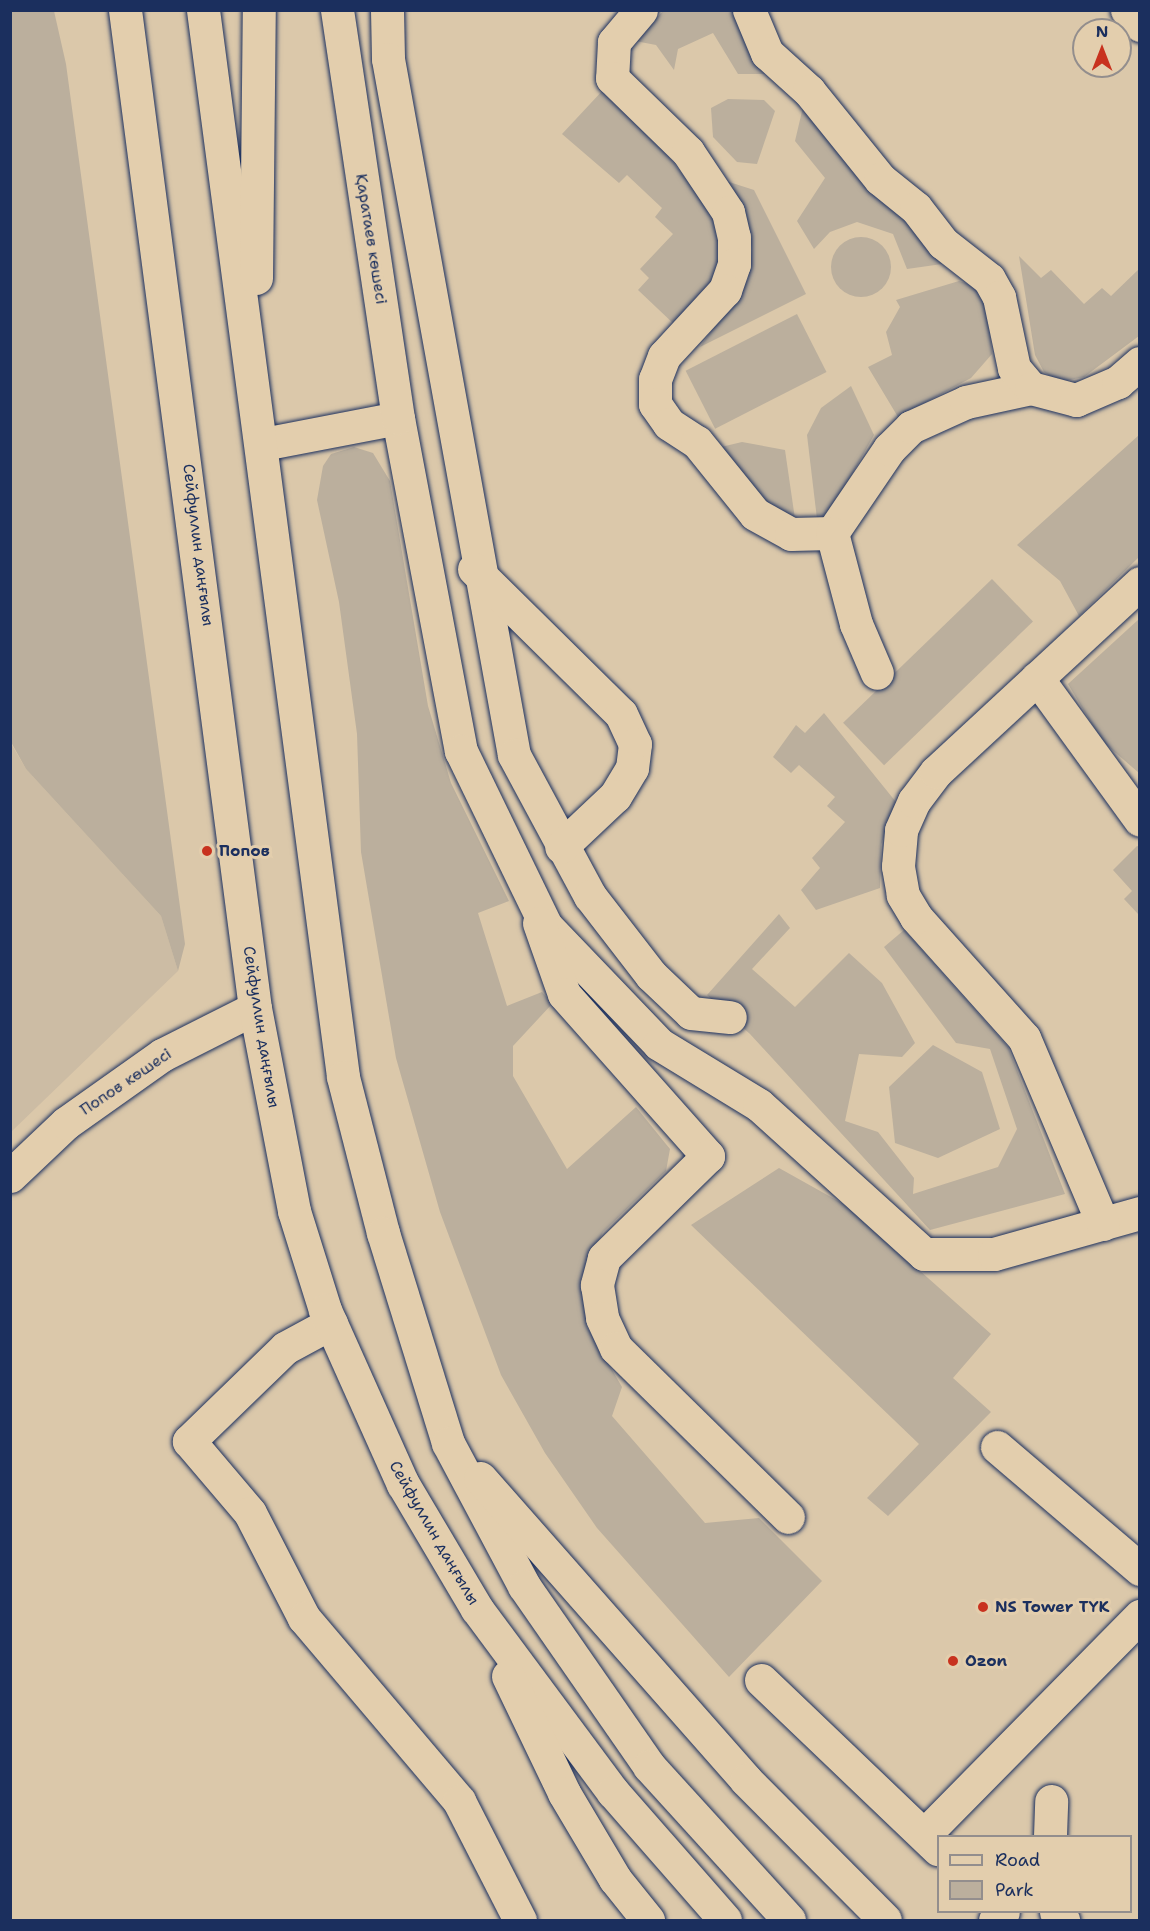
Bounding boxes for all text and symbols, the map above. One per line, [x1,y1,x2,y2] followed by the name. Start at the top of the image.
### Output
[1072,18,1132,78] north arrow
[1096,21,1108,42] text: N
[351,172,391,306] street label: Қаратаев көшесі
[179,463,217,627] street label: Сейфуллин даңғылы
[219,841,270,861] place label: Попов
[200,844,214,858] marker: Попов
[239,945,283,1109] street label: Сейфуллин даңғылы
[77,1044,175,1120] street label: Попов көшесі
[385,1457,483,1609] street label: Сейфуллин даңғылы
[995,1597,1109,1617] place label: NS Tower ТҮК
[976,1600,990,1614] marker: NS Tower ТҮК
[965,1651,1007,1671] place label: Ozon
[946,1654,960,1668] marker: Ozon
[937,1835,1132,1913] legend
[995,1848,1040,1872] text: Road
[995,1878,1034,1902] text: Park

